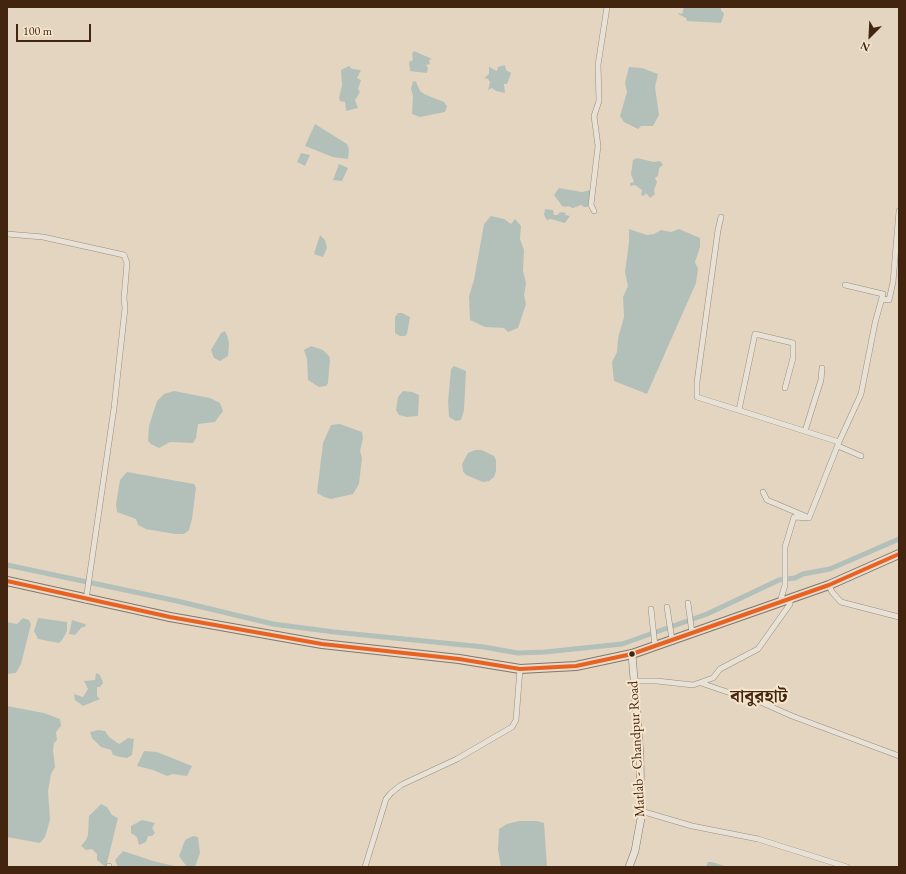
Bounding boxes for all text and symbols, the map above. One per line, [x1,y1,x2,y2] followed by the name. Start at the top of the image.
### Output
[18,16,93,42] scale bar
[850,16,890,56] north arrow
[23,23,52,39] text: 100 m
[858,39,872,55] text: N
[627,649,637,659] unlabelled marker
[625,680,649,818] street label: Matlab - Chandpur Road
[730,686,788,708] district label: বাবুরহাট

